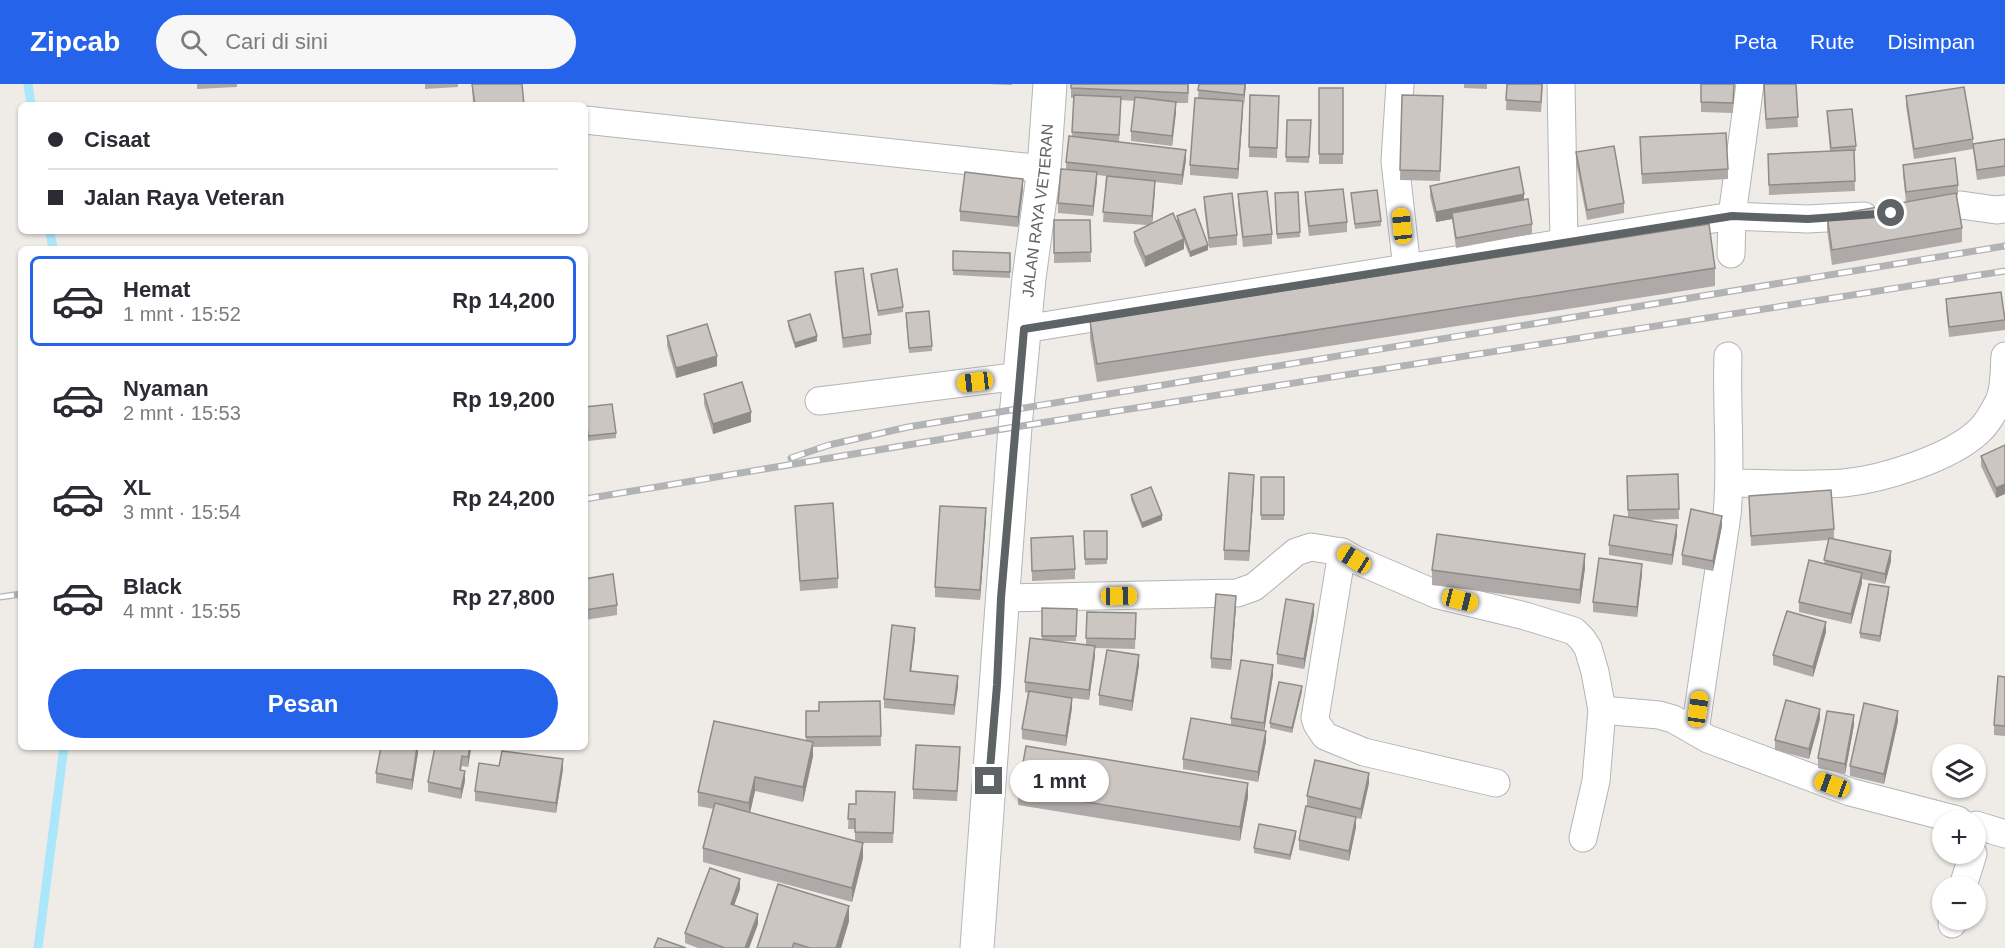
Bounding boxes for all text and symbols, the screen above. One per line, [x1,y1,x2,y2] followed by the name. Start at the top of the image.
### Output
[156,15,576,69] search box
[30,26,120,57] text: Zipcab
[177,26,210,59] icon: search
[225,29,328,54] text: Cari di sini
[1734,30,1777,53] text: Peta
[1810,30,1854,53] text: Rute
[1887,30,1975,53] text: Disimpan
[1019,123,1056,298] street label: JALAN RAYA VETERAN
[84,127,150,152] text: Cisaat
[84,185,285,210] text: Jalan Raya Veteran
[1877,199,1904,226] route start
[1391,207,1413,245] car
[51,274,105,328] icon: car
[123,277,190,302] text: Hemat
[452,288,555,313] text: Rp 14,200
[123,303,241,325] text: 1 mnt · 15:52
[956,371,994,393] car
[51,373,105,427] icon: car
[123,376,209,401] text: Nyaman
[452,387,555,412] text: Rp 19,200
[123,402,241,424] text: 2 mnt · 15:53
[51,472,105,526] icon: car
[123,475,151,500] text: XL
[452,486,555,511] text: Rp 24,200
[123,501,241,523] text: 3 mnt · 15:54
[1334,542,1374,576] car
[51,571,105,625] icon: car
[123,574,182,599] text: Black
[452,585,555,610] text: Rp 27,800
[1101,587,1137,605] car
[1440,587,1480,613] car
[123,600,241,622] text: 4 mnt · 15:55
[48,669,558,738] button: Pesan
[1687,690,1709,728] car
[1932,744,1986,930] map controls
[1932,744,1986,798] button: layers
[1010,760,1109,802] callout: 1 mnt
[975,767,1002,794] route end
[1033,770,1086,792] text: 1 mnt
[1812,770,1852,800] car
[1932,810,1986,864] button: +
[1932,876,1986,930] button: −

